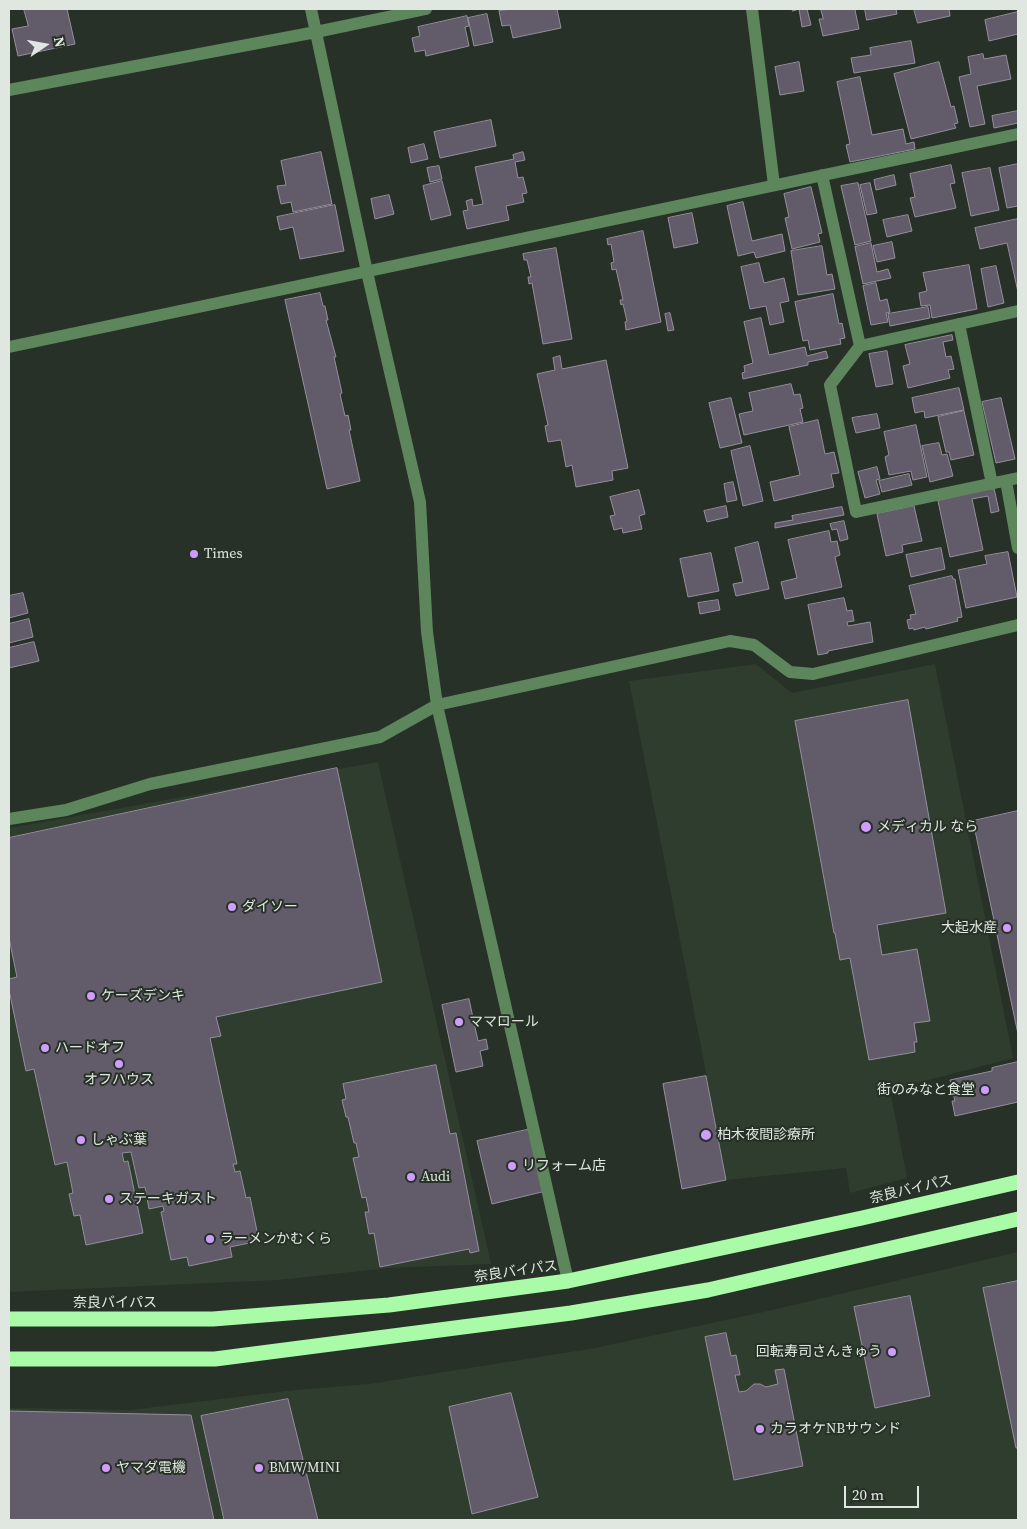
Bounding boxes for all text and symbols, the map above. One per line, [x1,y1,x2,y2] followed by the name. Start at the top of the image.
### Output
[20,20,70,70] north arrow
[49,35,71,49] text: N
[204,546,242,562] place label: Times
[188,548,200,560] marker: Times
[877,819,978,835] place label: メディカル なら
[859,820,873,834] marker: メディカル なら
[242,899,298,915] place label: ダイソー
[226,901,238,913] marker: ダイソー
[941,920,997,936] place label: 大起水産
[1001,922,1013,934] marker: 大起水産
[101,988,185,1004] place label: ケーズデンキ
[85,990,97,1002] marker: ケーズデンキ
[469,1014,539,1030] place label: ママロール
[453,1016,465,1028] marker: ママロール
[55,1040,125,1056] place label: ハードオフ
[39,1042,51,1054] marker: ハードオフ
[113,1058,125,1070] marker: オフハウス
[84,1072,154,1088] place label: オフハウス
[877,1082,975,1098] place label: 街のみなと食堂
[979,1084,991,1096] marker: 街のみなと食堂
[717,1127,815,1143] place label: 柏木夜間診療所
[699,1128,713,1142] marker: 柏木夜間診療所
[91,1132,147,1148] place label: しゃぶ葉
[75,1134,87,1146] marker: しゃぶ葉
[522,1158,606,1174] place label: リフォーム店
[506,1160,518,1172] marker: リフォーム店
[421,1169,450,1185] place label: Audi
[405,1171,417,1183] marker: Audi
[868,1172,954,1208] street label: 奈良バイパス
[119,1191,217,1207] place label: ステーキガスト
[103,1193,115,1205] marker: ステーキガスト
[220,1231,332,1247] place label: ラーメンかむくら
[204,1233,216,1245] marker: ラーメンかむくら
[473,1258,559,1286] street label: 奈良バイパス
[73,1295,157,1311] street label: 奈良バイパス
[756,1344,882,1360] place label: 回転寿司さんきゅう
[886,1346,898,1358] marker: 回転寿司さんきゅう
[770,1421,901,1437] place label: カラオケNBサウンド
[754,1423,766,1435] marker: カラオケNBサウンド
[116,1460,186,1476] place label: ヤマダ電機
[269,1460,340,1476] place label: BMW/MINI
[100,1462,112,1474] marker: ヤマダ電機
[253,1462,265,1474] marker: BMW/MINI
[847,1476,922,1508] scale bar
[852,1484,884,1505] text: 20 m

